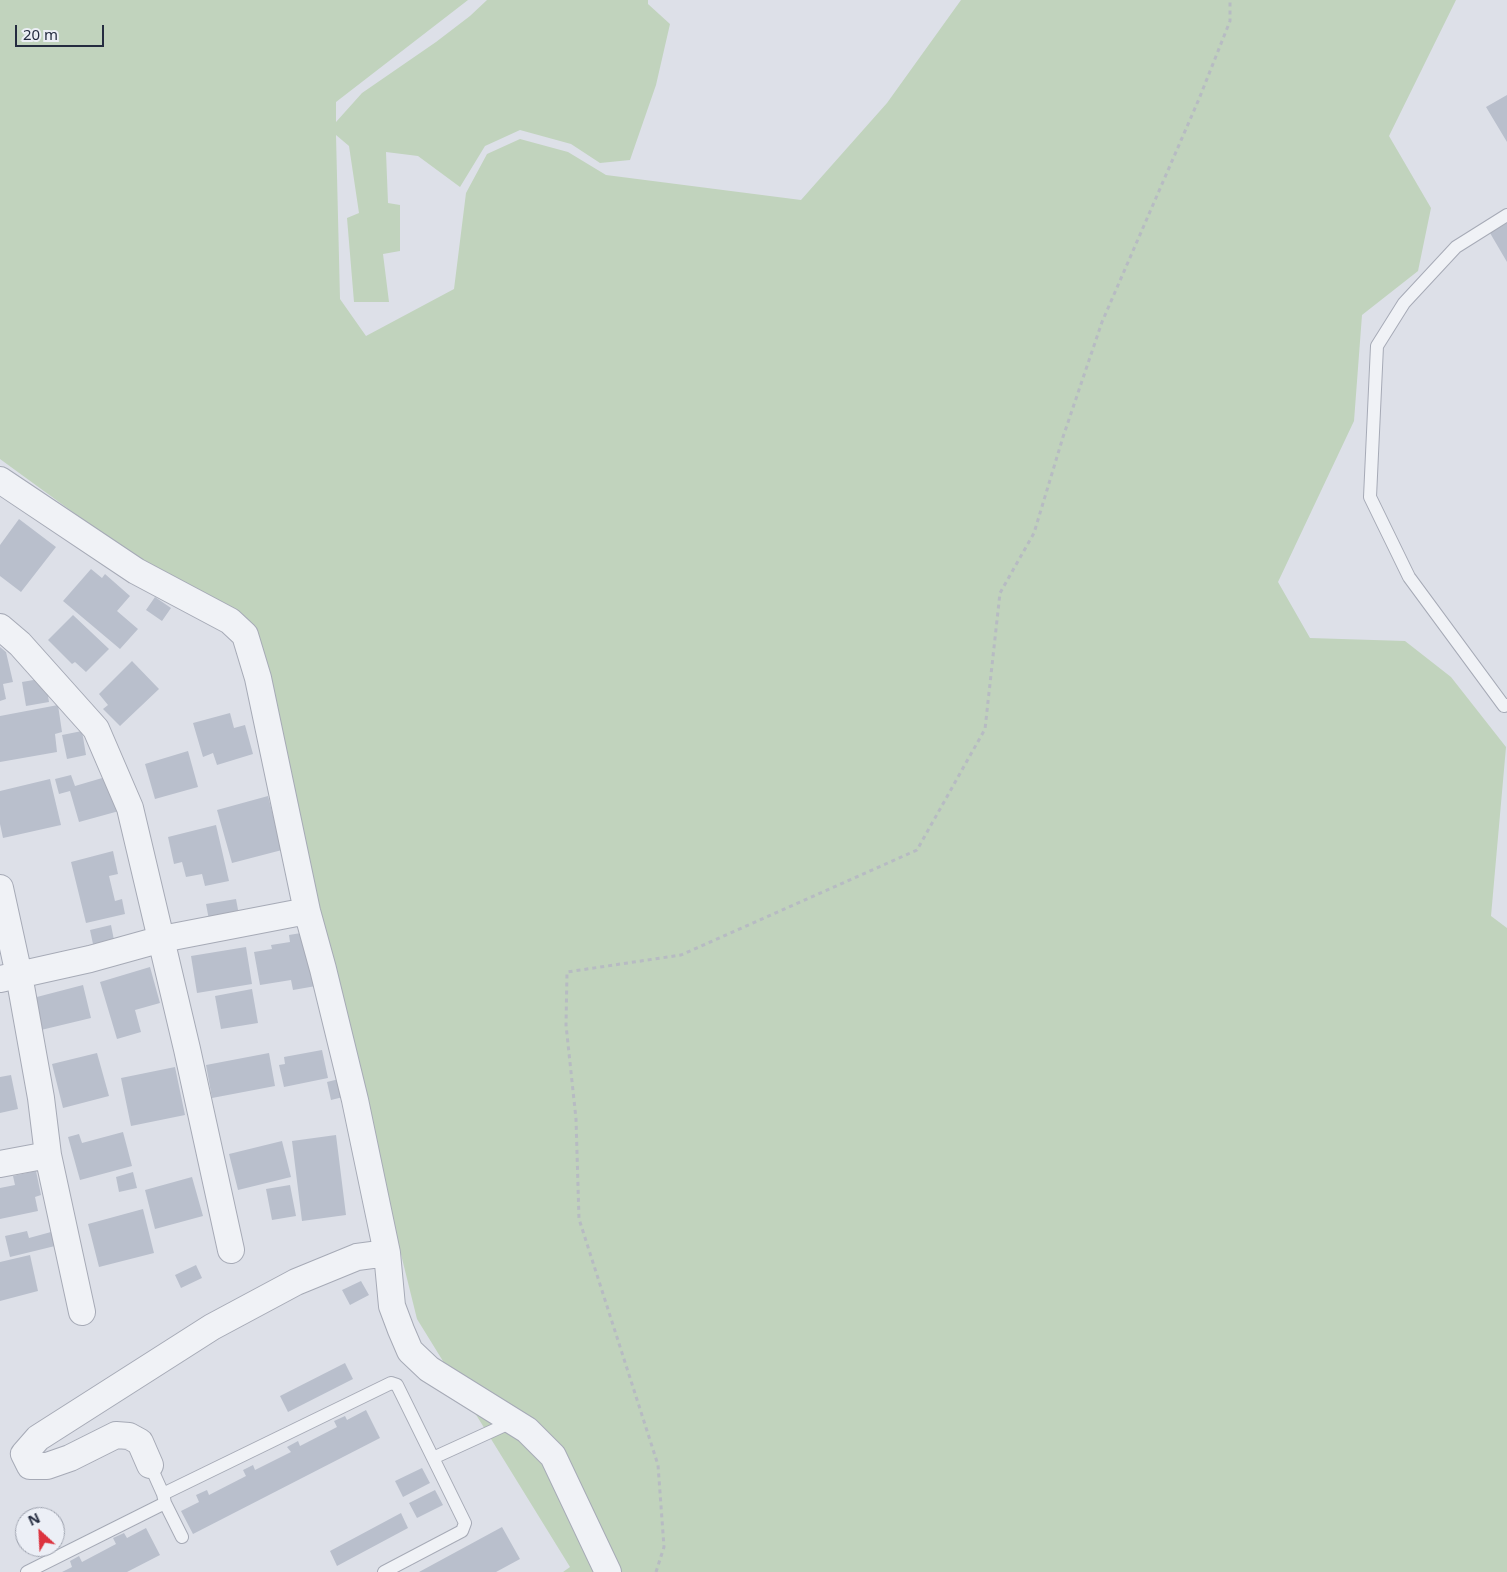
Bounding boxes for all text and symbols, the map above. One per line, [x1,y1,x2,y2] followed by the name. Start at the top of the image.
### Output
[18,15,106,47] scale bar
[23,24,58,44] text: 20 m
[15,1507,65,1557] north arrow
[25,1508,43,1530] text: N

